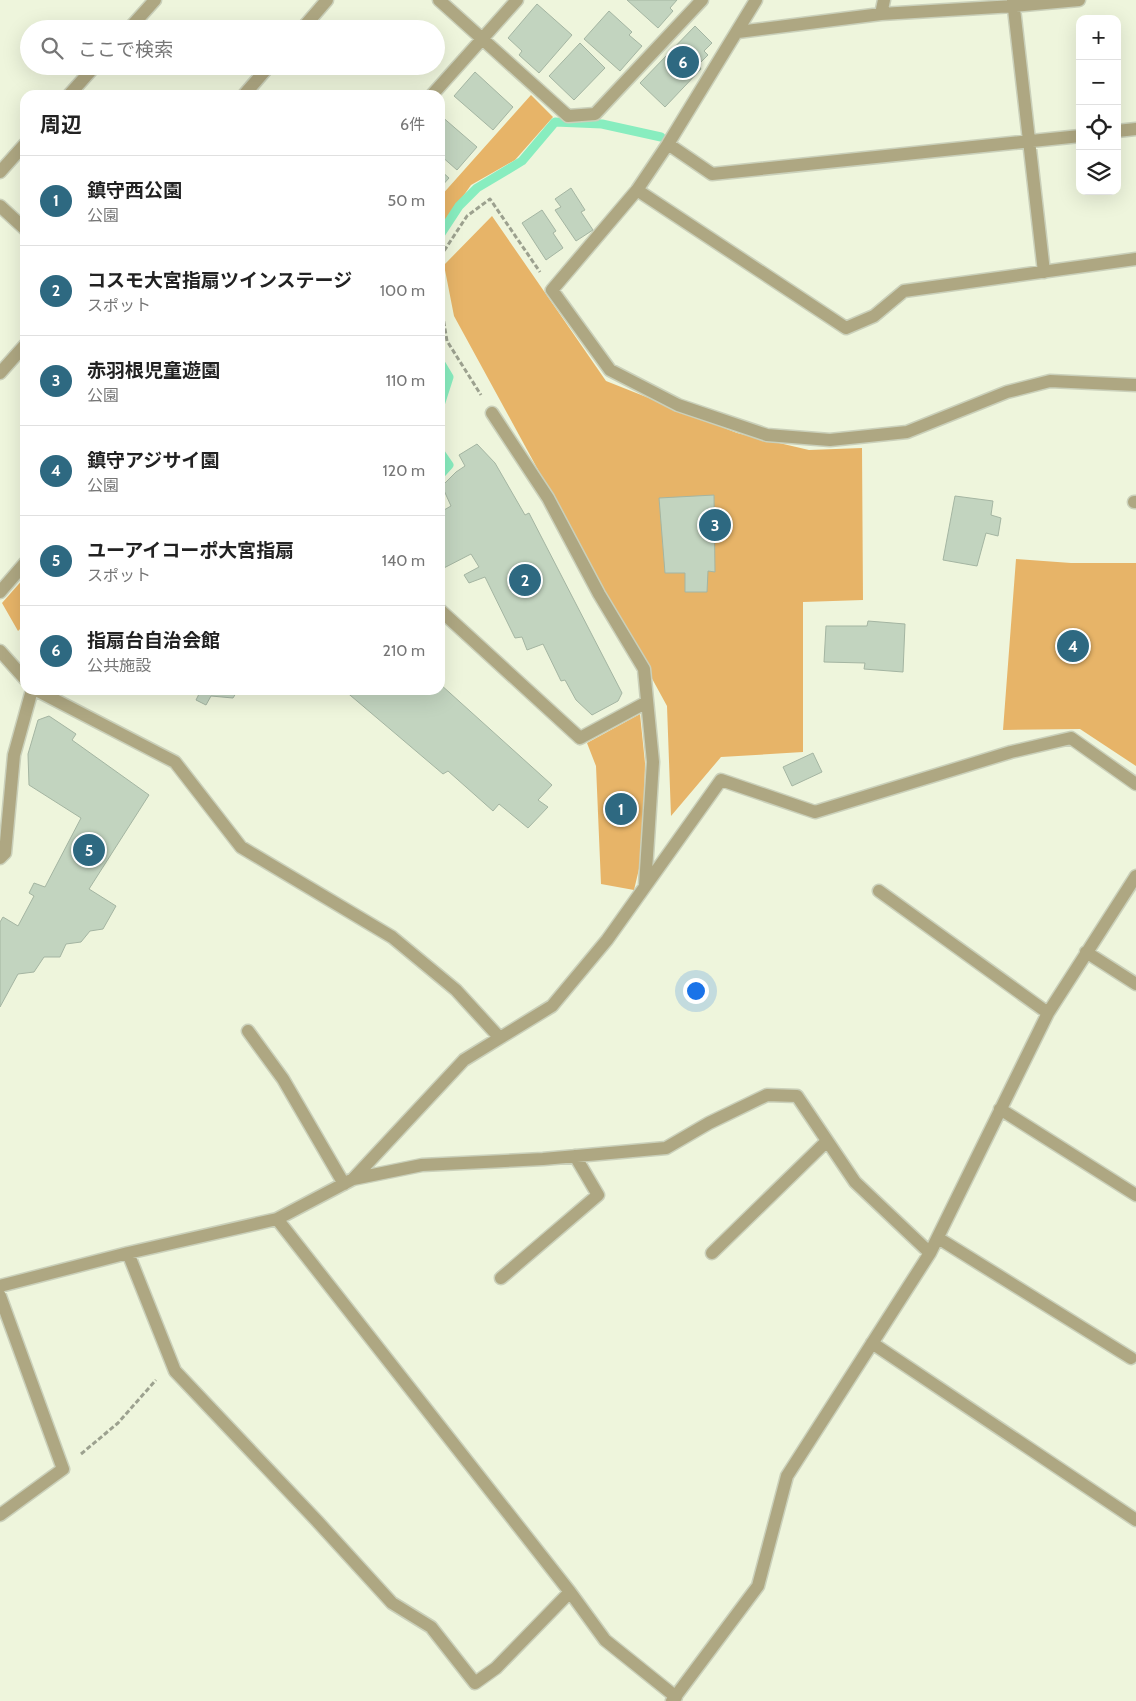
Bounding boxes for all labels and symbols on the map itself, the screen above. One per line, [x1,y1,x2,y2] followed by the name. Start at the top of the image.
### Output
[667,43,699,81] pin: 6
[699,506,731,544] pin: 3
[509,561,541,599] pin: 2
[1057,627,1089,665] pin: 4
[605,790,637,828] pin: 1
[73,831,105,869] pin: 5
[683,978,709,1004] your location

